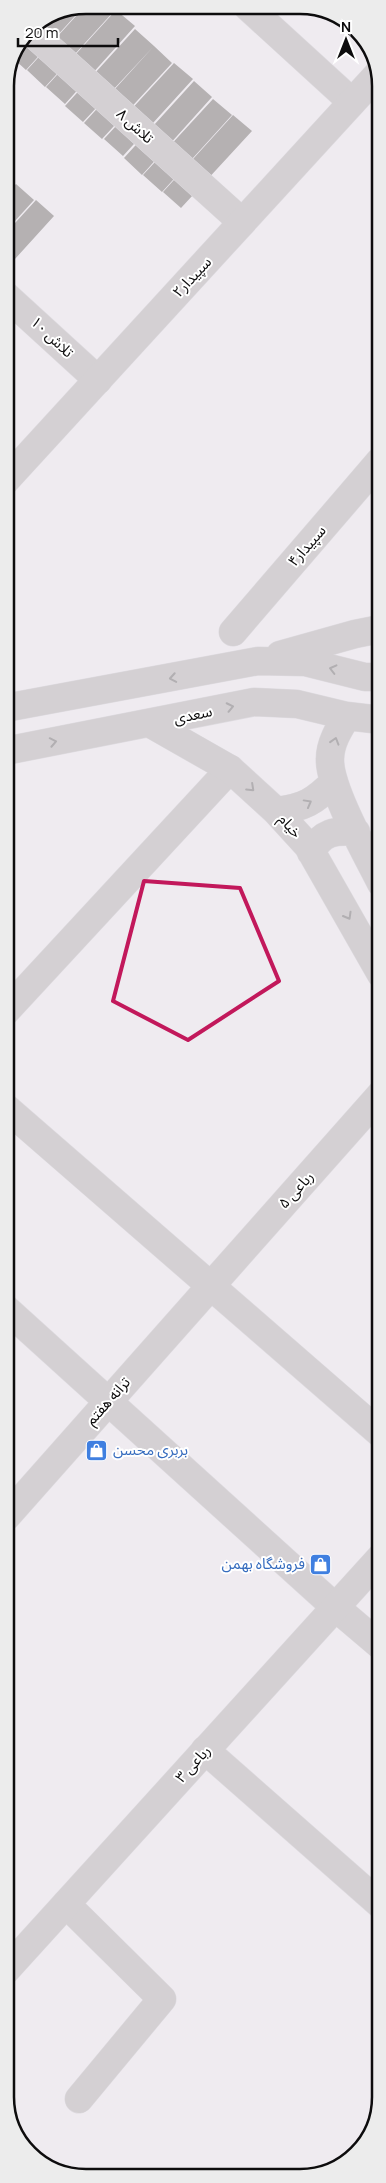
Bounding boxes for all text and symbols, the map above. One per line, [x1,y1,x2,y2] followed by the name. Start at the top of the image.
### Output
[18,15,118,47] scale bar
[321,15,371,65] north arrow
[341,17,351,36] text: N
[25,22,58,43] text: 20 m
[112,103,158,148] street label: تلاش ۸
[167,252,216,302] street label: سپیدار۲
[26,311,78,362] street label: تلاش ۱۰
[283,520,331,571] street label: سپیدار۴
[328,664,337,675] one-way arrow
[168,672,177,682] one-way arrow
[172,700,214,729] street label: سعدی
[225,702,234,713] one-way arrow
[49,737,58,748] one-way arrow
[329,737,339,745] one-way arrow
[245,782,254,791] one-way arrow
[303,799,312,809] one-way arrow
[273,809,307,843] street label: خیام
[341,911,351,920] one-way arrow
[273,1166,318,1213] street label: رباعی ۵
[80,1372,136,1430] street label: ترانه هفتم
[85,1438,109,1462] shop icon: بربری محسن
[113,1439,188,1460] place label: بربری محسن
[309,1552,333,1576] shop icon: فروشگاه بهمن
[222,1553,305,1574] place label: فروشگاه بهمن
[170,1740,215,1787] street label: رباعی ۳

